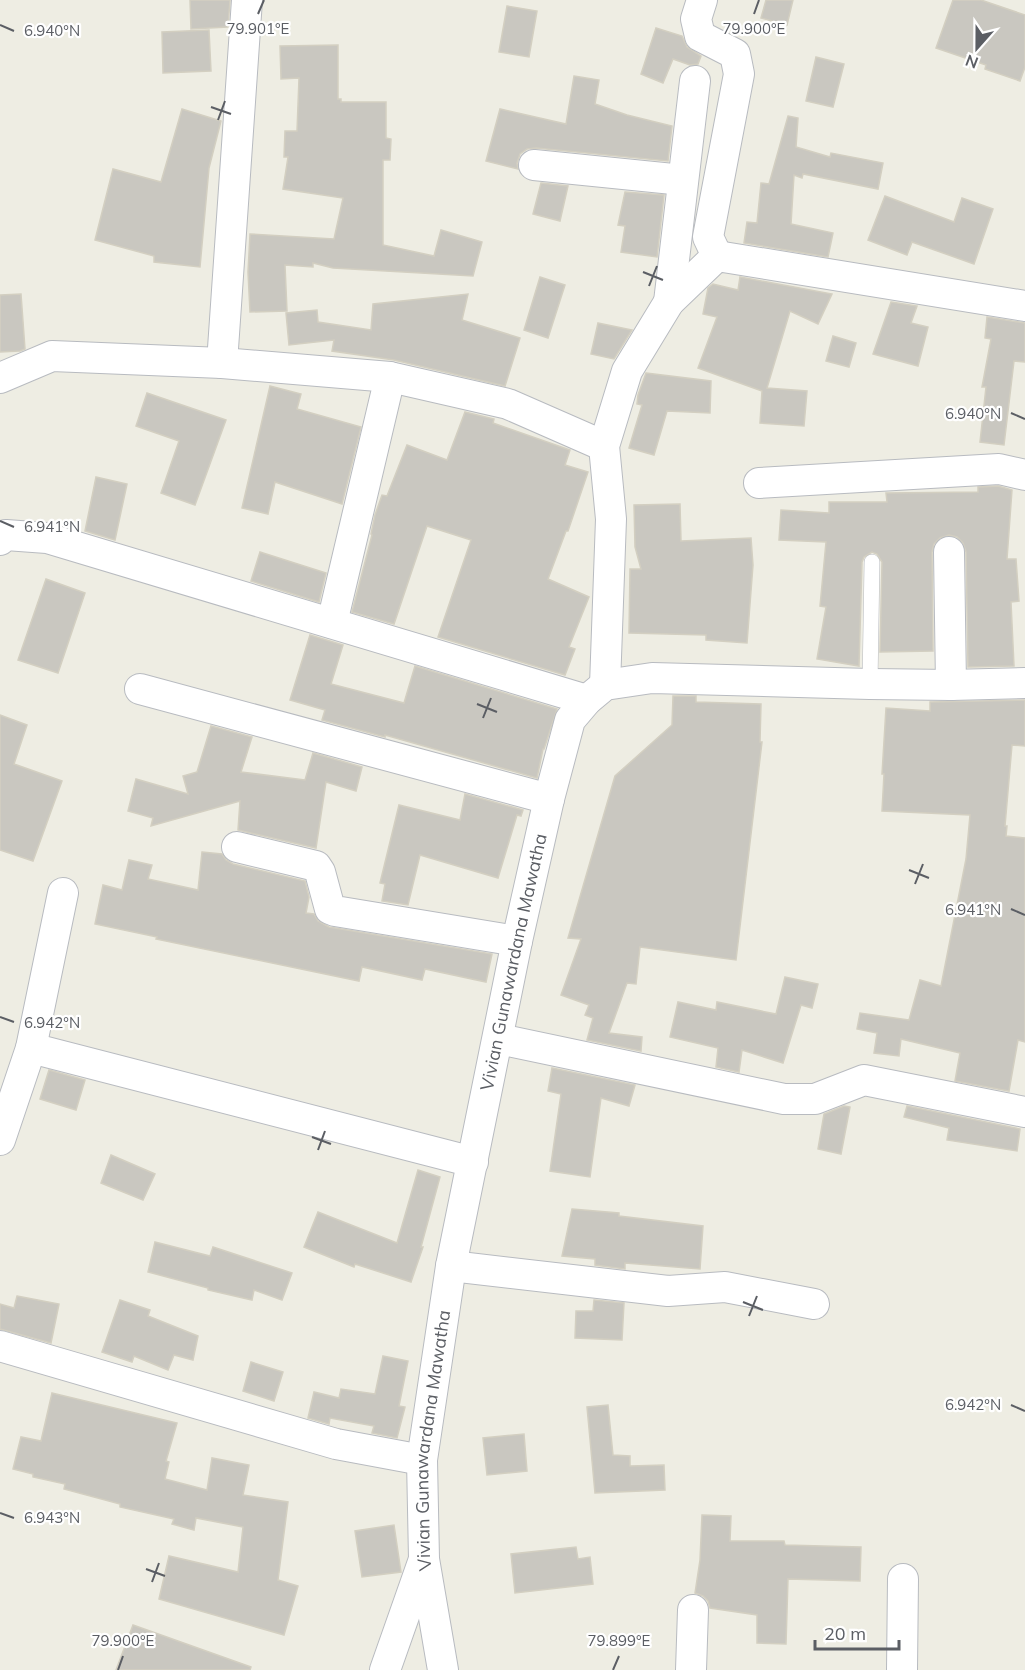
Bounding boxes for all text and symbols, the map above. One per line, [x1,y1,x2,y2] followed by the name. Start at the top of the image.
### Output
[947,18,1007,78] north arrow
[227,19,290,38] text: 79.901°E
[723,19,786,38] text: 79.900°E
[24,21,80,40] text: 6.940°N
[962,51,981,74] text: N
[945,404,1001,423] text: 6.940°N
[24,517,80,536] text: 6.941°N
[475,831,552,1093] street label: Vivian Gunawardana Mawatha
[945,900,1001,919] text: 6.941°N
[24,1013,80,1032] text: 6.942°N
[410,1308,455,1573] street label: Vivian Gunawardana Mawatha
[945,1395,1001,1414] text: 6.942°N
[24,1508,80,1527] text: 6.943°N
[815,1613,899,1651] scale bar
[824,1622,866,1645] text: 20 m
[92,1631,155,1650] text: 79.900°E
[588,1631,651,1650] text: 79.899°E

